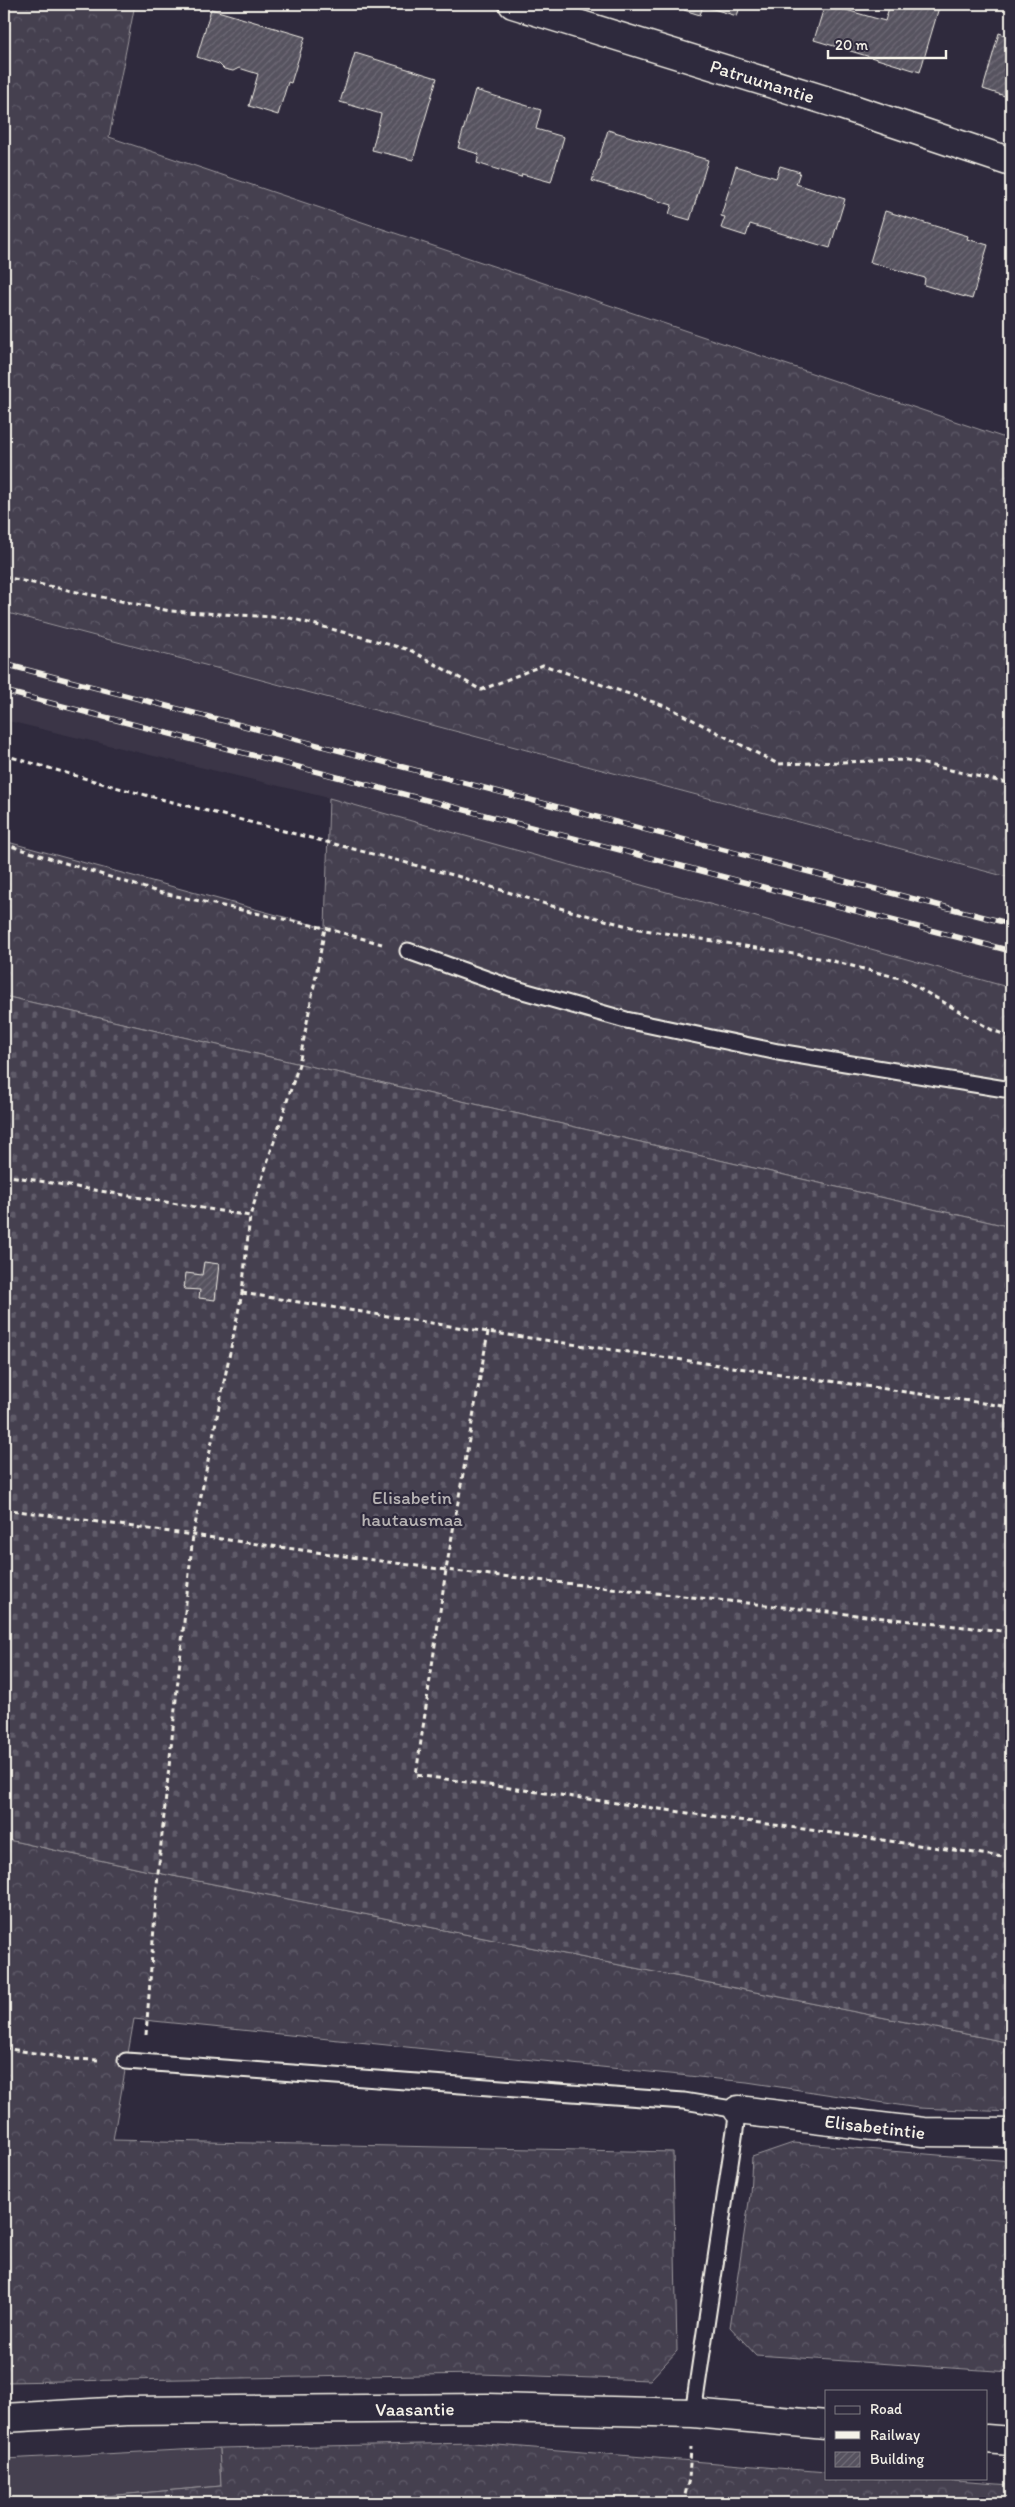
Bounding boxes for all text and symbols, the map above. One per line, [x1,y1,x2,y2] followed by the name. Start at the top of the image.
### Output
[828,28,945,60] scale bar
[835,36,869,54] text: 20 m
[707,54,817,108] street label: Patruunantie
[361,1486,463,1531] park label: Elisabetin hautausmaa
[823,2109,927,2144] street label: Elisabetintie
[825,2390,988,2480] legend
[375,2397,455,2421] street label: Vaasantie
[870,2400,903,2418] text: Road
[870,2426,920,2444] text: Railway
[870,2450,924,2468] text: Building

